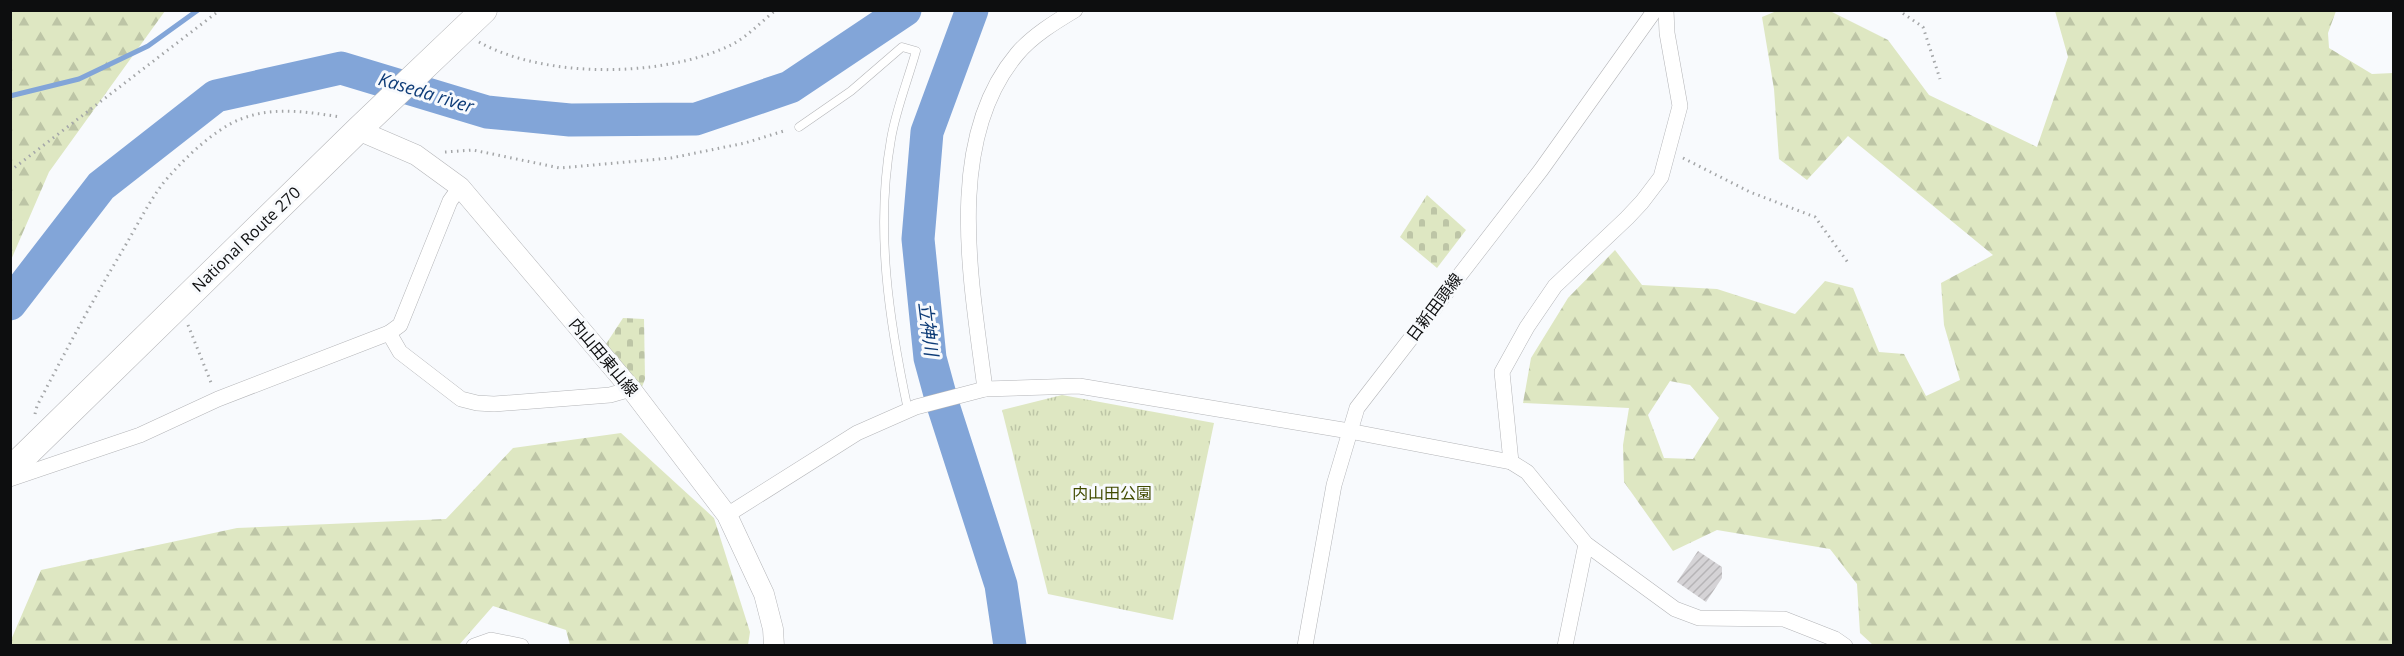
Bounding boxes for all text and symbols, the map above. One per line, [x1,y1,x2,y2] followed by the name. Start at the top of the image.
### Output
[376,66,478,118] water label: Kaseda river
[187,181,305,297] street label: National Route 270
[1401,268,1467,346] street label: 日新田頭線
[914,301,944,359] water label: 立神川
[565,313,643,401] street label: 内山田東山線
[1072,482,1152,504] park label: 内山田公園

